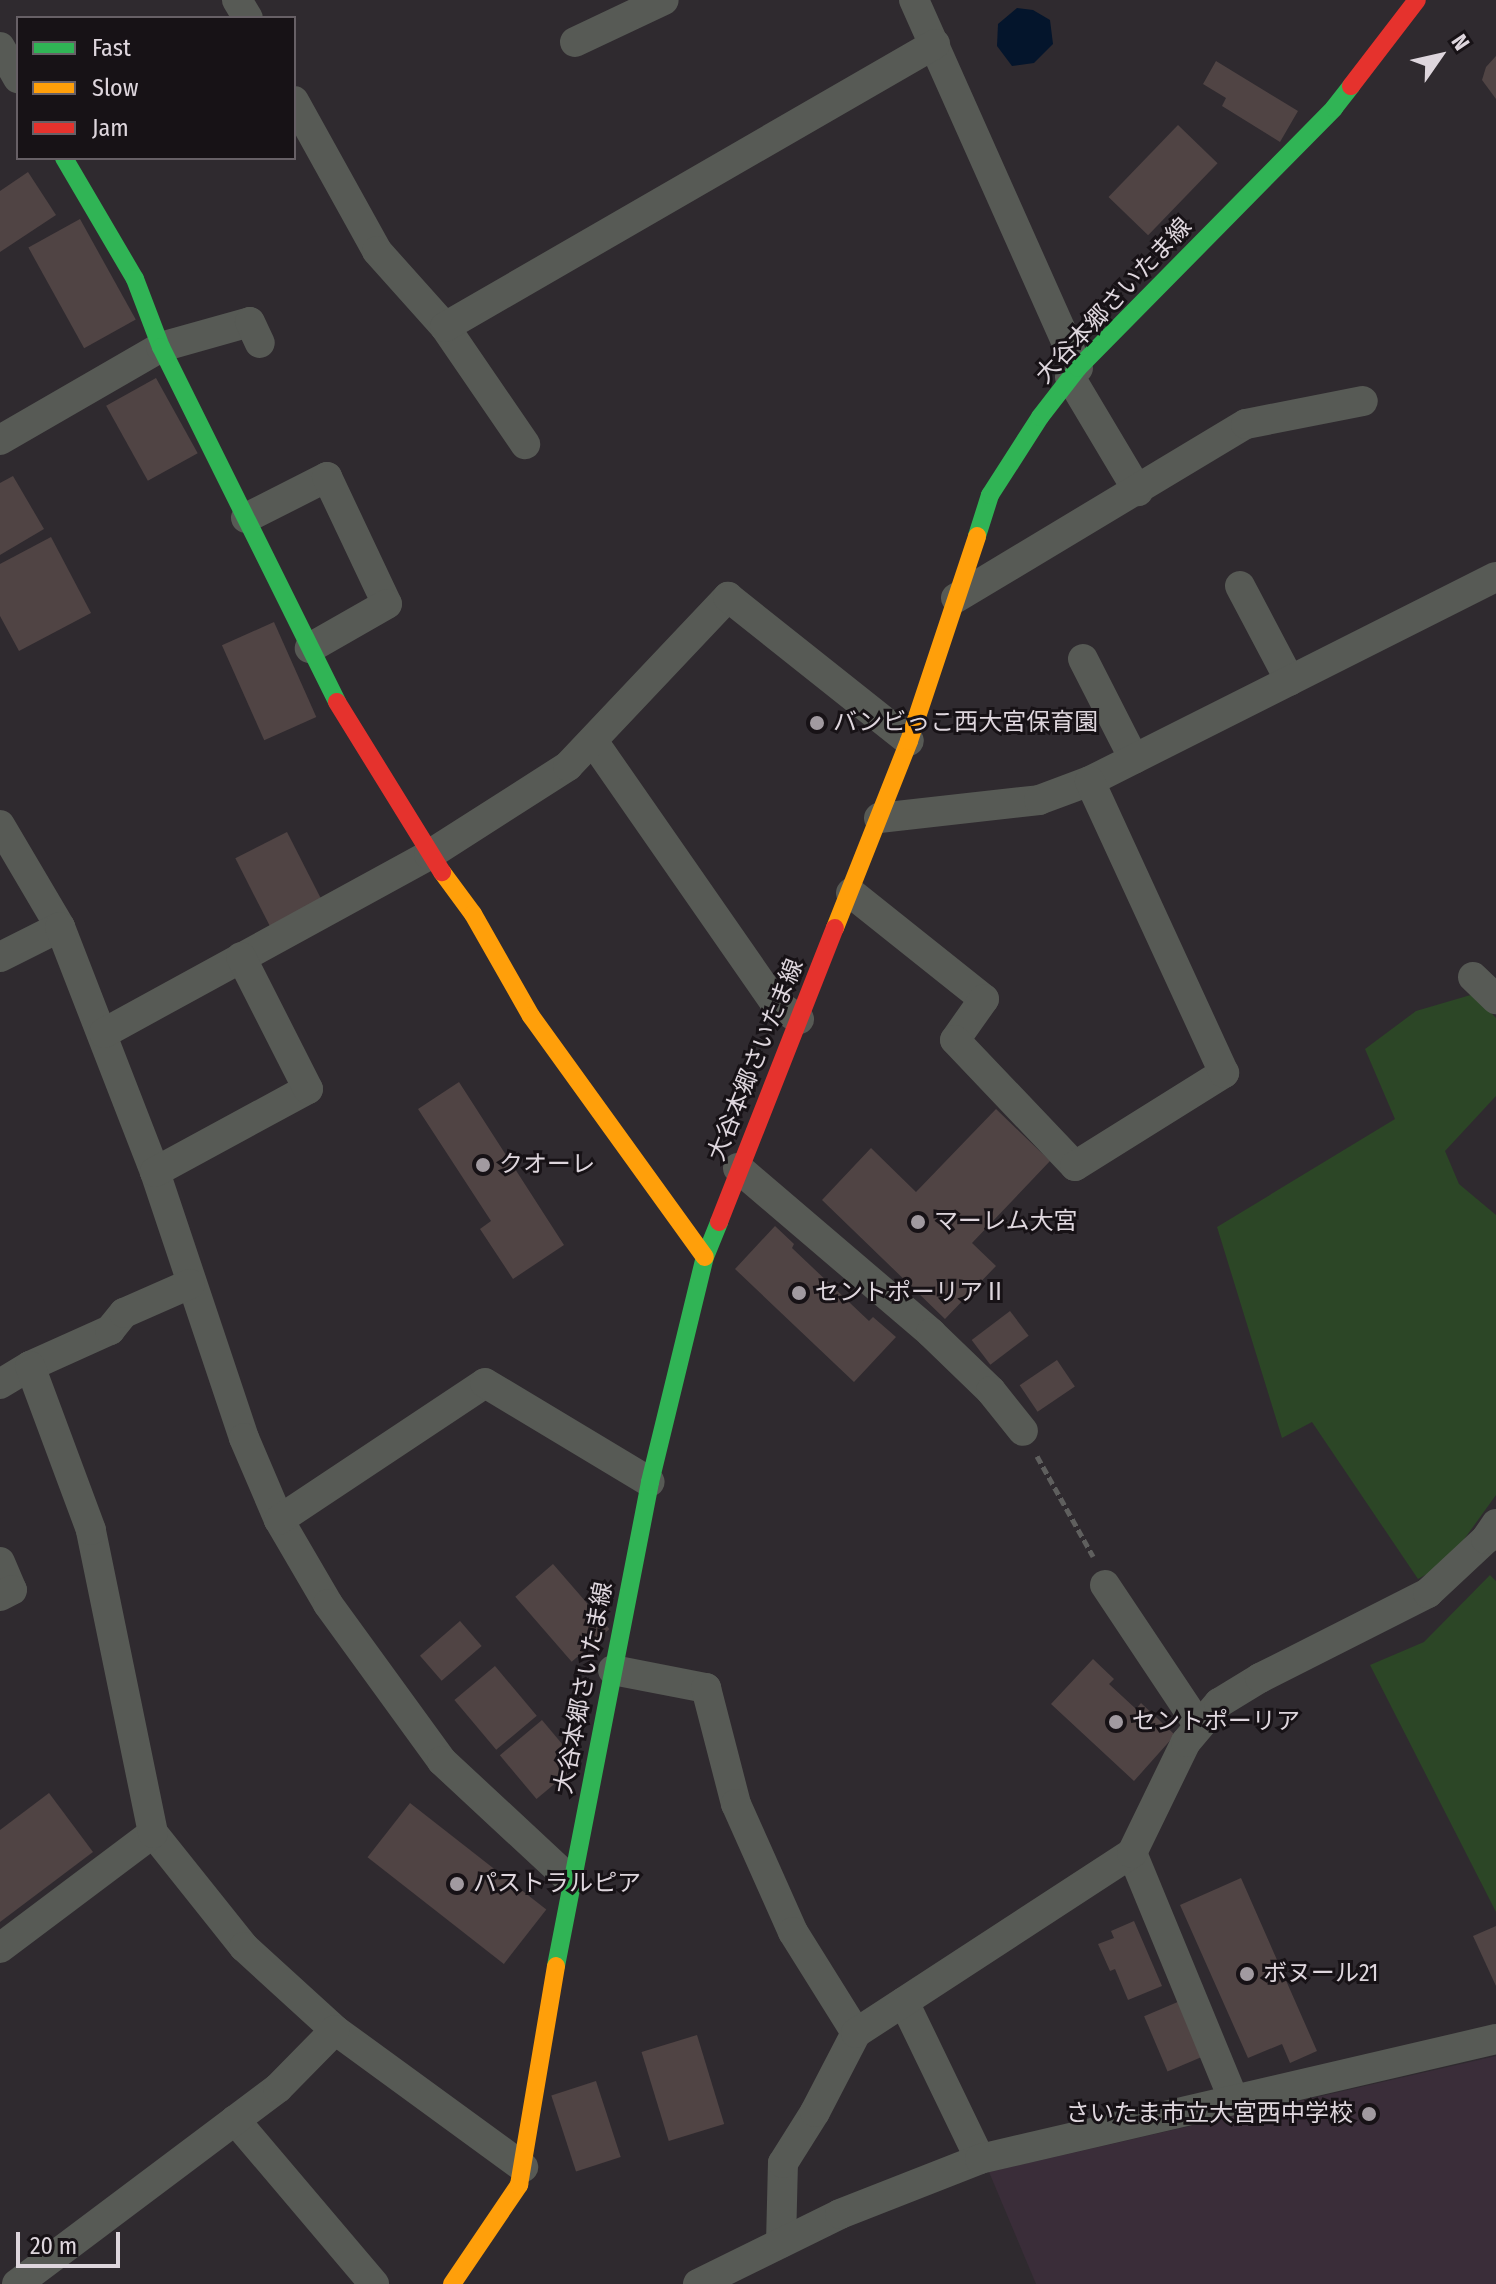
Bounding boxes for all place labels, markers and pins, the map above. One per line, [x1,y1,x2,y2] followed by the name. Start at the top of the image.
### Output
[833,709,1097,737] place label: バンビっこ西大宮保育園
[808,714,826,732] marker: バンビっこ西大宮保育園
[499,1151,595,1179] place label: クオーレ
[474,1156,492,1174] marker: クオーレ
[934,1208,1078,1236] place label: マーレム大宮
[909,1213,927,1231] marker: マーレム大宮
[815,1279,1007,1307] place label: セントポーリアⅡ
[790,1284,808,1302] marker: セントポーリアⅡ
[1132,1708,1300,1736] place label: セントポーリア
[1107,1713,1125,1731] marker: セントポーリア
[473,1870,641,1898] place label: パストラルピア
[448,1875,466,1893] marker: パストラルピア
[1263,1960,1378,1988] place label: ボヌール21
[1238,1965,1256,1983] marker: ボヌール21
[1065,2100,1353,2128] place label: さいたま市立大宮西中学校
[1360,2105,1378,2123] marker: さいたま市立大宮西中学校

